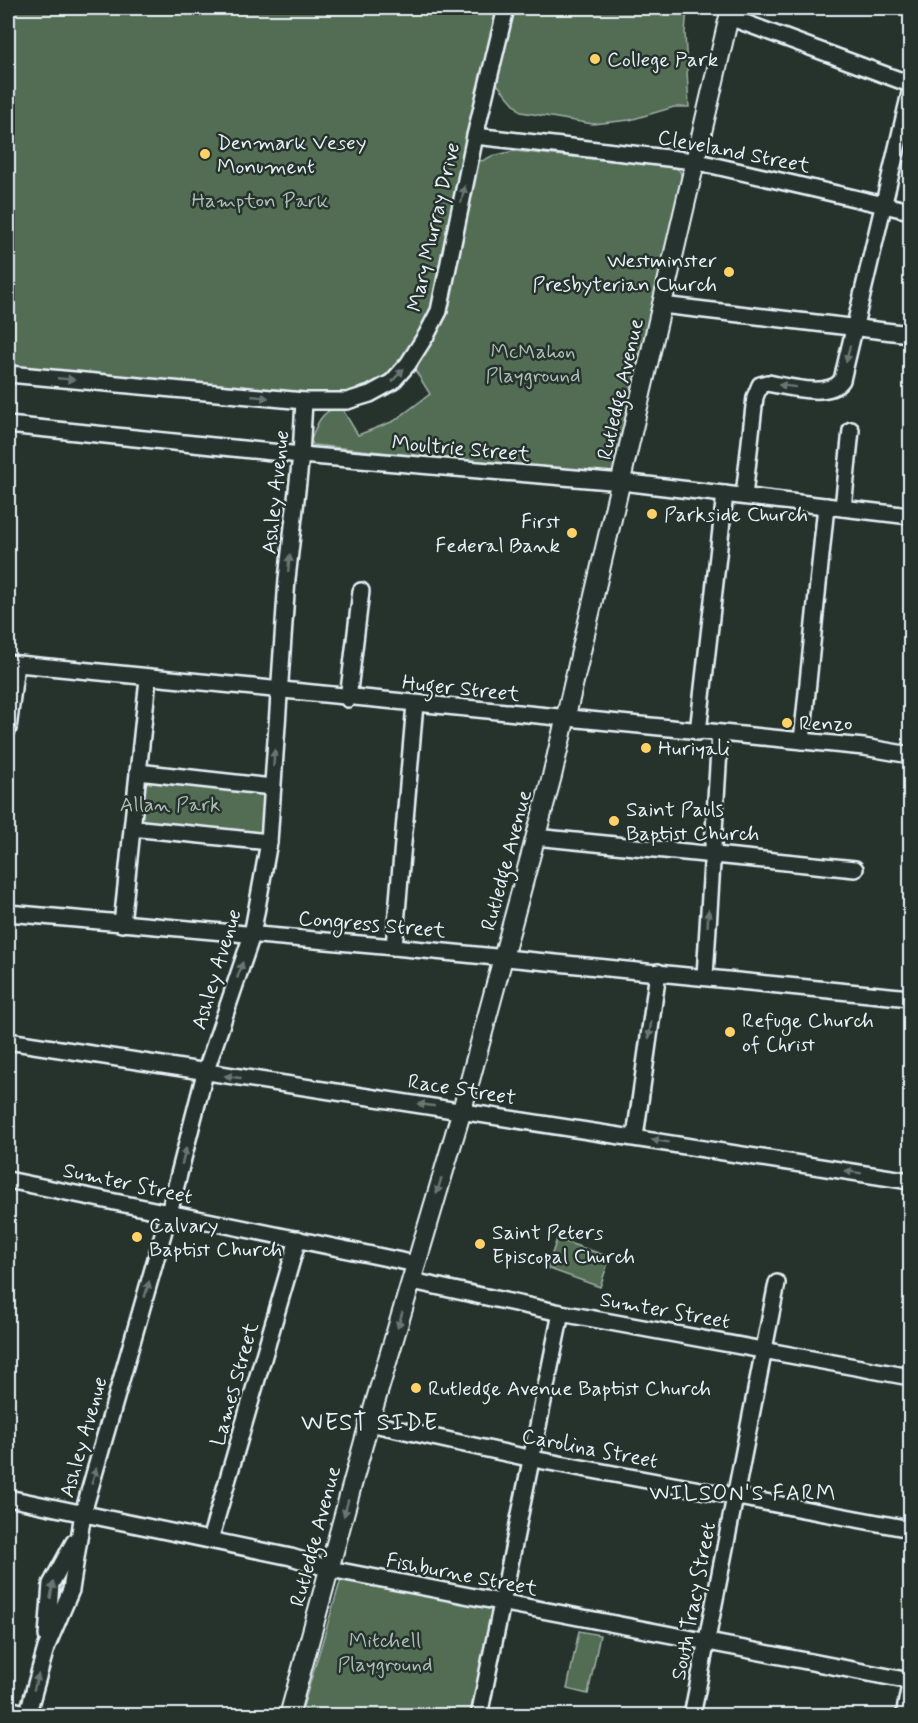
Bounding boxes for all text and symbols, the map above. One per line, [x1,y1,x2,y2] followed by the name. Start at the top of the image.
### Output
[607,46,719,74] place label: College Park
[588,52,602,66] marker: College Park
[655,123,813,181] street label: Cleveland Street
[217,129,366,181] place label: Denmark Vesey Monument
[401,140,467,315] street label: Mary Murray Drive
[198,147,212,161] marker: Denmark Vesey Monument
[459,185,468,204] one-way arrow
[191,187,329,215] park label: Hampton Park
[533,247,717,299] place label: Westminster Presbyterian Church
[722,265,736,279] marker: Westminster Presbyterian Church
[591,316,653,463] street label: Rutledge Avenue
[485,338,581,390] park label: McMahon Playground
[843,345,853,363] one-way arrow
[391,367,405,382] one-way arrow
[56,374,75,383] one-way arrow
[777,381,796,390] one-way arrow
[250,392,269,402] one-way arrow
[256,429,296,556] street label: Ashley Avenue
[391,429,532,469] street label: Moultrie Street
[664,501,808,529] place label: Parkside Church
[645,507,659,521] marker: Parkside Church
[435,508,560,560] place label: First Federal Bank
[565,526,579,540] marker: First Federal Bank
[284,554,294,573] one-way arrow
[400,669,522,711] street label: Huger Street
[799,710,853,738] place label: Renzo
[780,716,794,730] marker: Renzo
[658,735,730,763] place label: Huriyali
[639,741,653,755] marker: Huriyali
[269,748,279,767] one-way arrow
[475,787,541,934] street label: Rutledge Avenue
[120,791,220,819] park label: Allan Park
[626,796,759,848] place label: Saint Pauls Baptist Church
[607,814,621,828] marker: Saint Pauls Baptist Church
[297,905,447,946] street label: Congress Street
[185,906,249,1033] street label: Ashley Avenue
[704,908,713,927] one-way arrow
[236,961,245,979] one-way arrow
[742,1007,874,1059] place label: Refuge Church of Christ
[646,1021,655,1040] one-way arrow
[723,1025,737,1039] marker: Refuge Church of Christ
[406,1068,518,1112] street label: Race Street
[223,1072,242,1081] one-way arrow
[416,1100,435,1109] one-way arrow
[650,1137,669,1146] one-way arrow
[179,1147,189,1166] one-way arrow
[60,1157,195,1211] street label: Sumter Street
[843,1167,862,1176] one-way arrow
[434,1177,443,1195] one-way arrow
[149,1212,282,1264] place label: Calvary Baptist Church
[492,1219,635,1271] place label: Saint Peters Episcopal Church
[130,1230,144,1244] marker: Calvary Baptist Church
[473,1237,487,1251] marker: Saint Peters Episcopal Church
[143,1280,153,1298] one-way arrow
[598,1286,732,1336] street label: Sumter Street
[395,1311,404,1329] one-way arrow
[204,1319,266,1449] street label: Lames Street
[53,1373,115,1501] street label: Ashley Avenue
[428,1375,711,1405] place label: Rutledge Avenue Baptist Church
[409,1381,423,1395] marker: Rutledge Avenue Baptist Church
[301,1408,439,1439] district label: WEST SIDE
[519,1422,661,1476] street label: Carolina Street
[284,1463,350,1610] street label: Rutledge Avenue
[90,1467,99,1485] one-way arrow
[649,1480,837,1508] district label: WILSON'S FARM
[341,1499,351,1517] one-way arrow
[665,1520,723,1683] street label: South Tracy Street
[384,1547,540,1603] street label: Fishburne Street
[48,1580,57,1599] one-way arrow
[337,1627,433,1679] park label: Mitchell Playground
[32,1672,42,1691] one-way arrow

